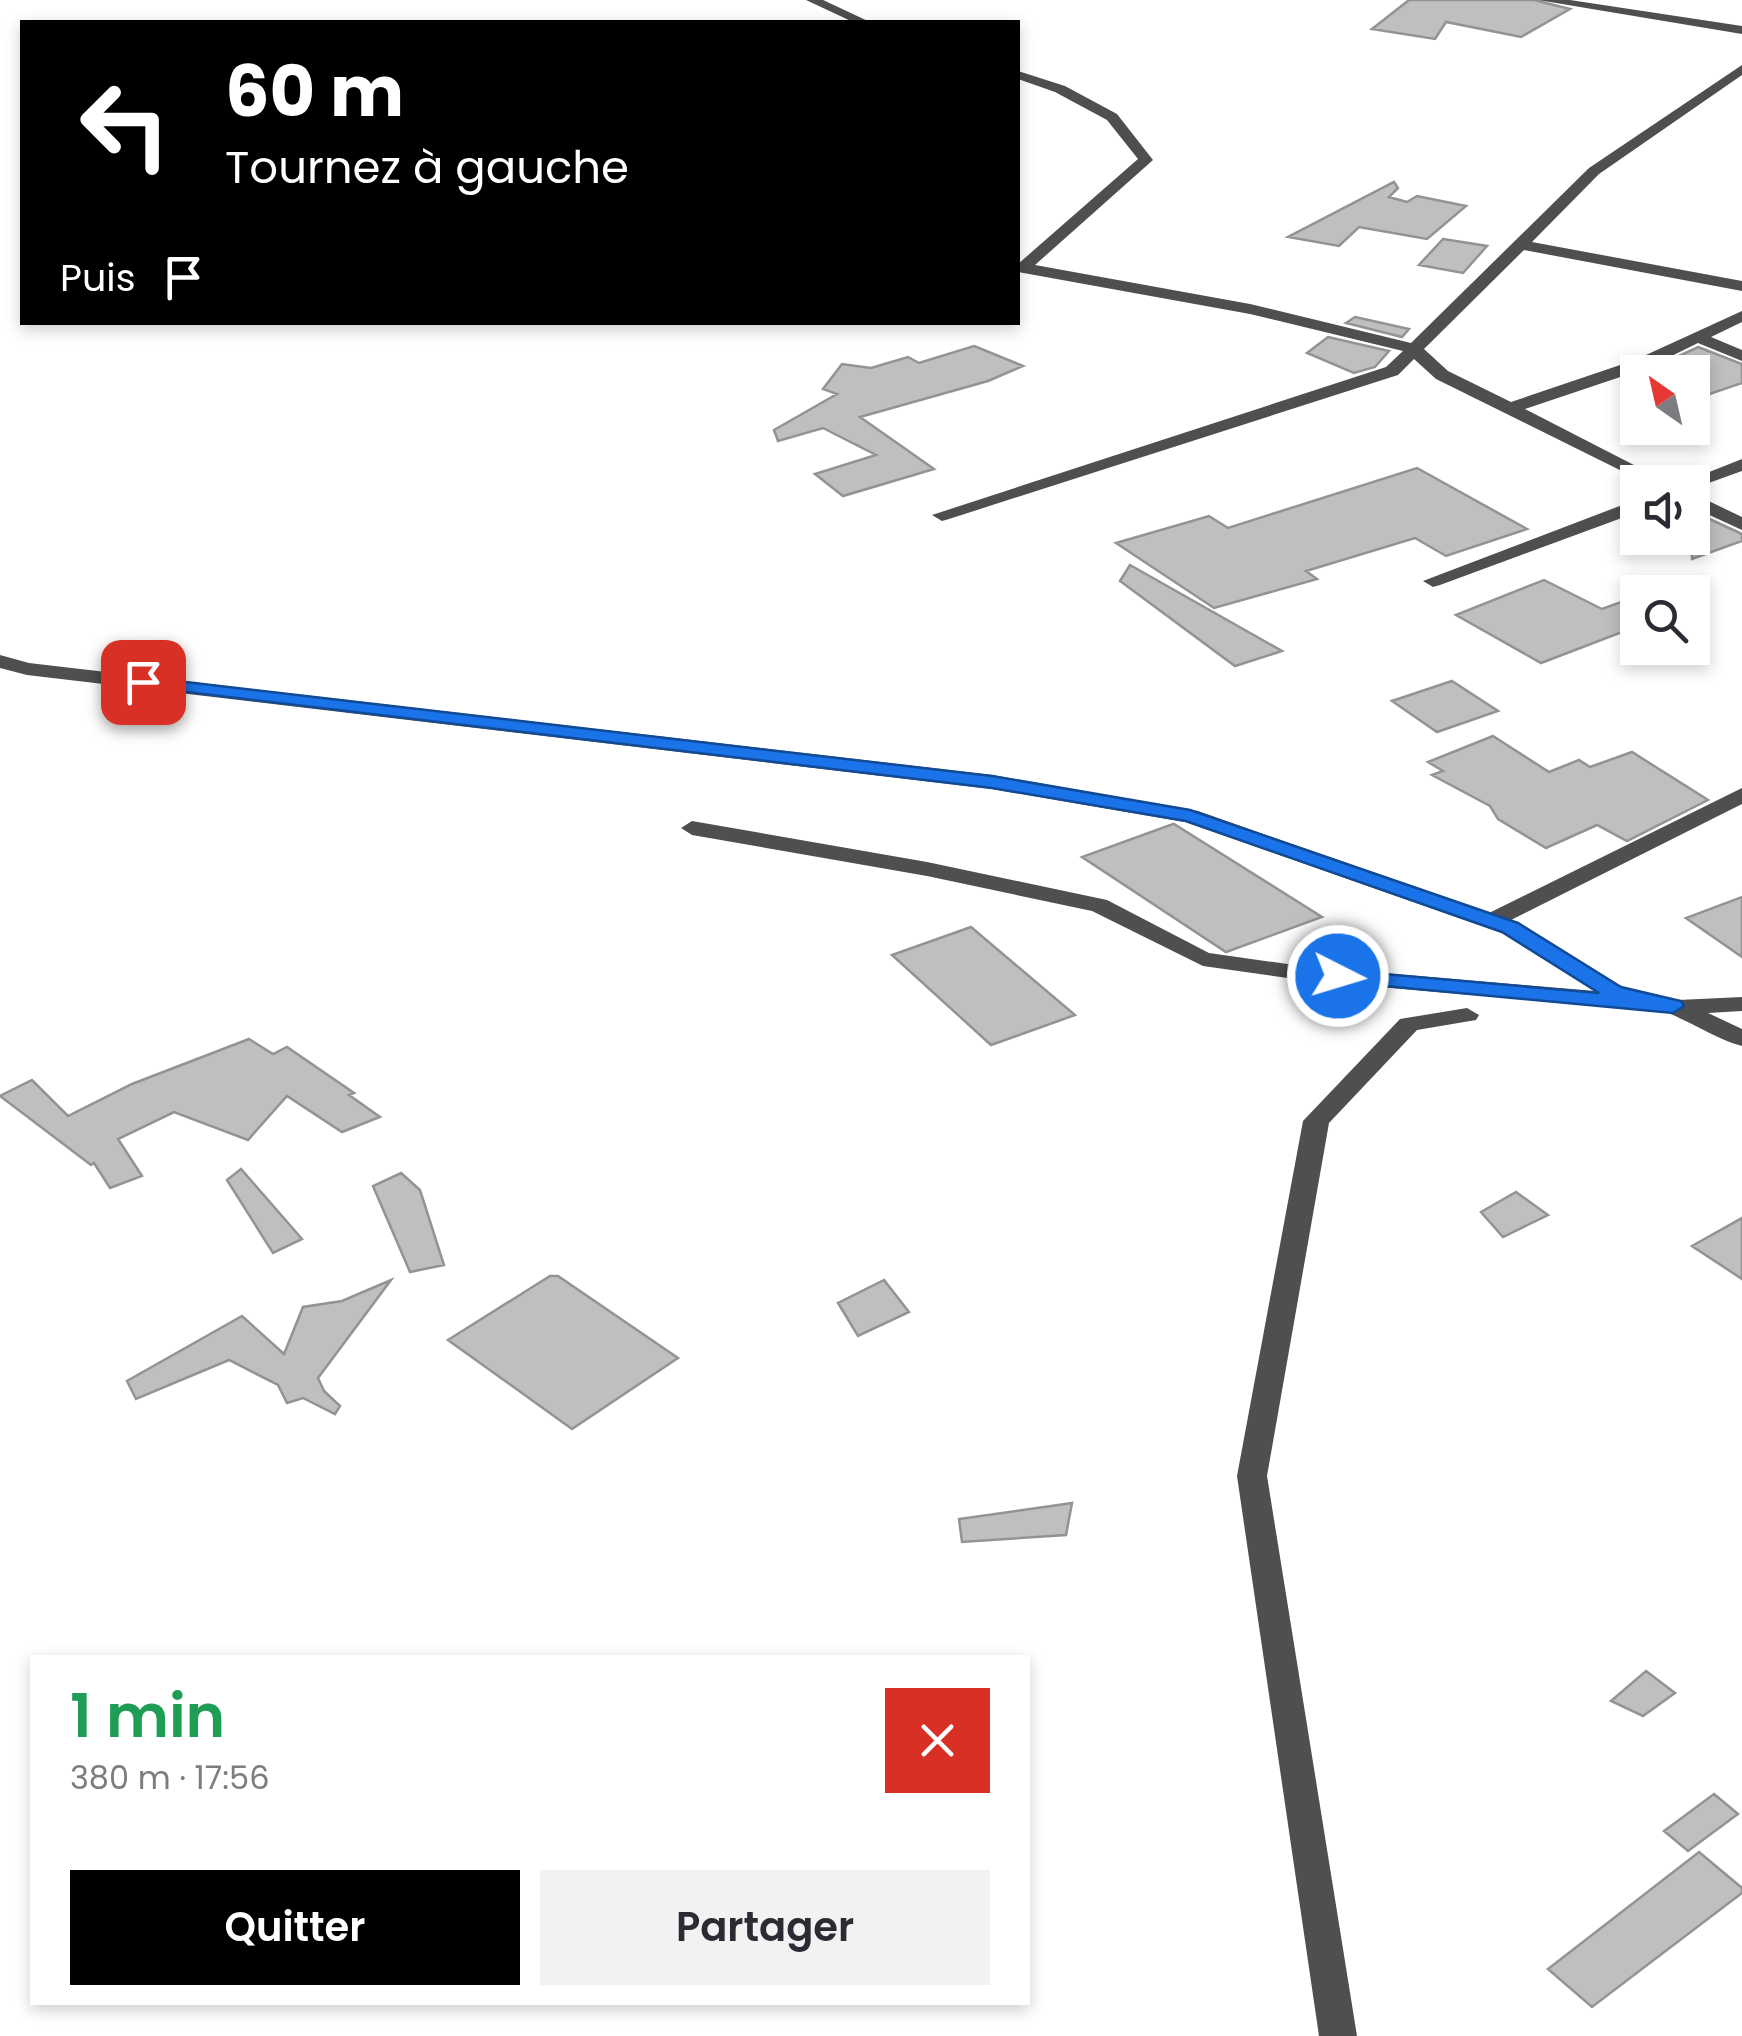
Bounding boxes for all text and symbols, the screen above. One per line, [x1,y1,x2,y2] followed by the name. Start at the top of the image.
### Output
[225,42,404,141] text: 60 m
[60,60,190,190] icon: left
[225,136,629,199] text: Tournez à gauche
[156,250,211,305] icon: arrive
[60,251,136,304] text: Puis
[1620,355,1710,445] north arrow
[1620,355,1710,665] map controls
[1620,465,1710,555] button: sound
[1620,575,1710,665] button: search
[101,640,186,725] pin
[116,655,171,710] icon: arrive
[1286,924,1390,1028] position arrow
[70,1674,225,1758] text: 1 min
[885,1688,990,1793] button: close
[70,1755,269,1800] text: 380 m · 17:56
[70,1870,520,1985] button: Quitter
[540,1870,990,1985] button: Partager

